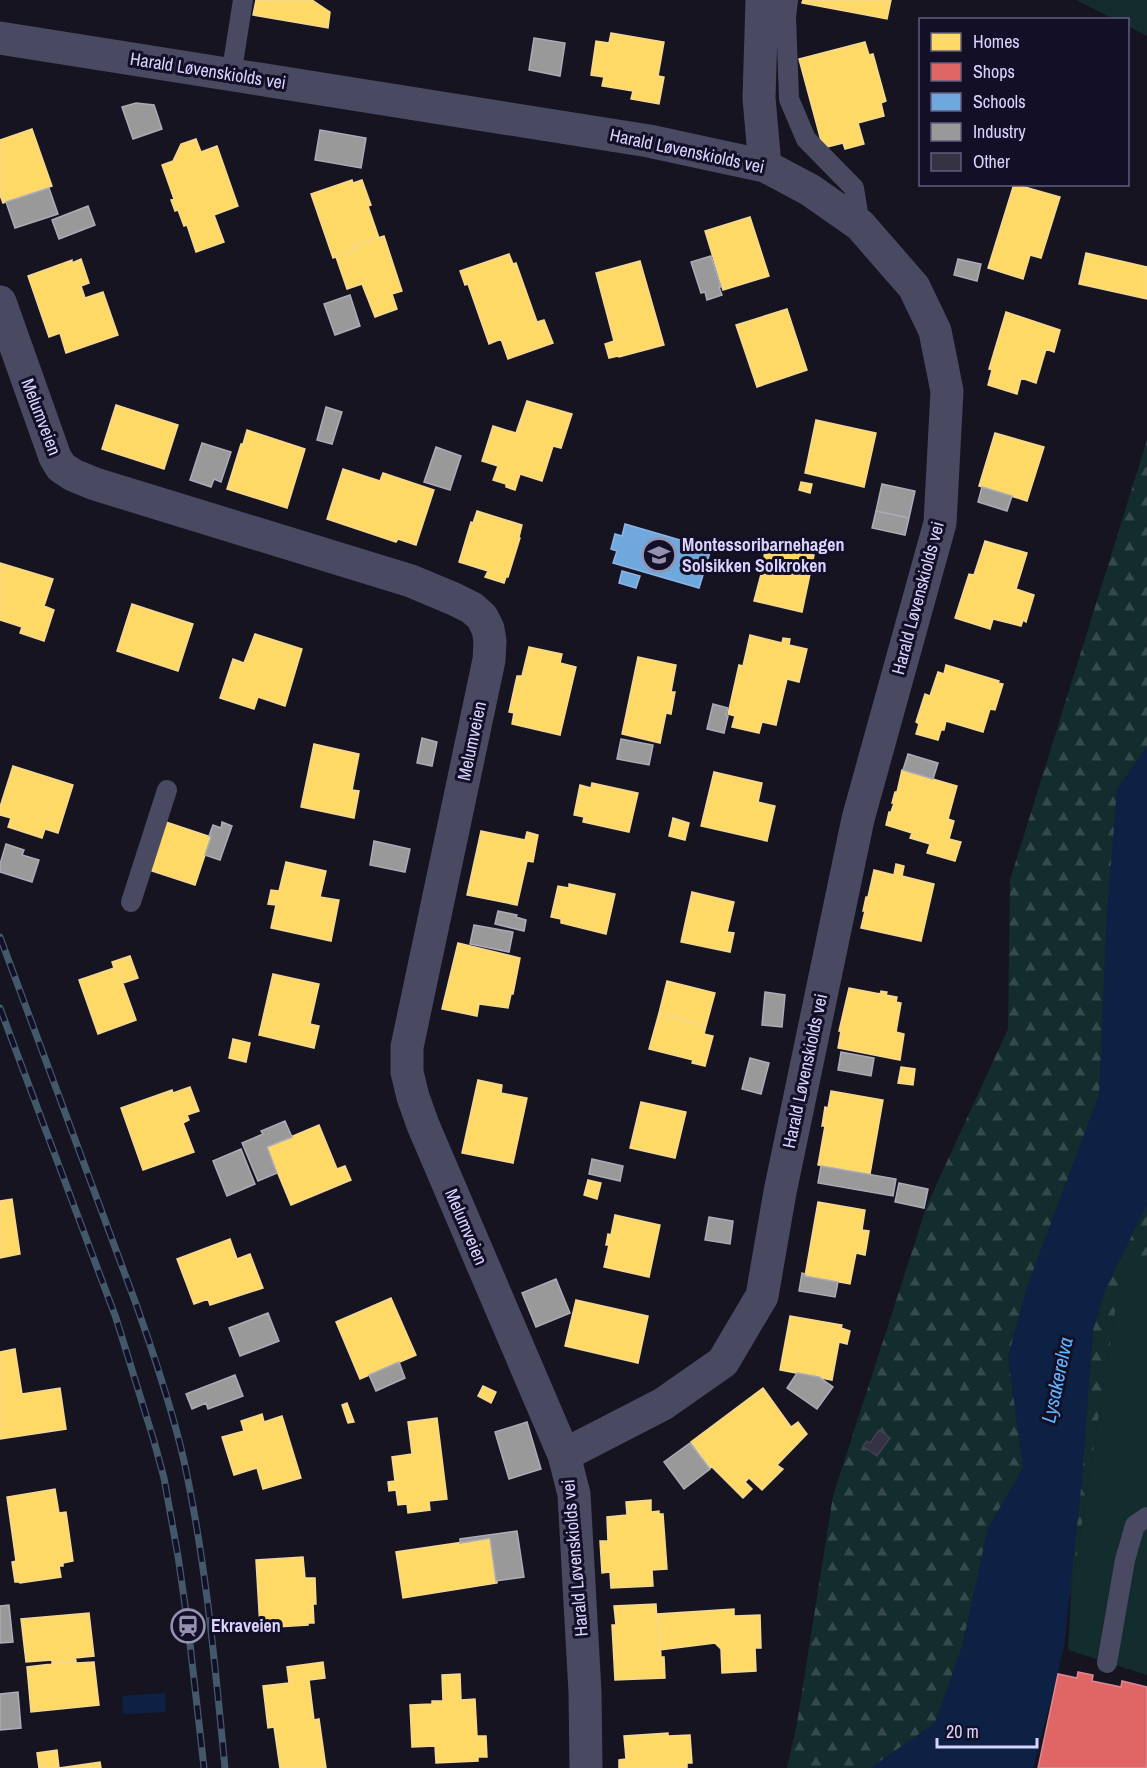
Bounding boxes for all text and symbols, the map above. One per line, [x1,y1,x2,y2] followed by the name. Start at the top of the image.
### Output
[919,18,1129,186] legend
[973,29,1020,54] text: Homes
[128,46,288,95] street label: Harald Løvenskiolds vei
[973,59,1015,84] text: Shops
[973,89,1026,114] text: Schools
[973,119,1026,144] text: Industry
[607,122,767,179] street label: Harald Løvenskiolds vei
[973,149,1010,174] text: Other
[15,375,68,459] street label: Melumveien
[885,519,950,677] street label: Harald Løvenskiolds vei
[682,532,844,578] place label: Montessoribarnehagen Solsikken Solkroken
[641,537,677,573] school or university icon: Montessoribarnehagen Solsikken Solkroken
[451,699,492,783] street label: Melumveien
[776,991,833,1151] street label: Harald Løvenskiolds vei
[439,1185,494,1269] street label: Melumveien
[1034,1335,1079,1425] water label: Lysakerelva
[555,1478,594,1638] street label: Harald Løvenskiolds vei
[170,1608,206,1644] station icon: Ekraveien
[211,1613,281,1638] place label: Ekraveien
[937,1711,1038,1749] scale bar
[946,1719,979,1744] text: 20 m

